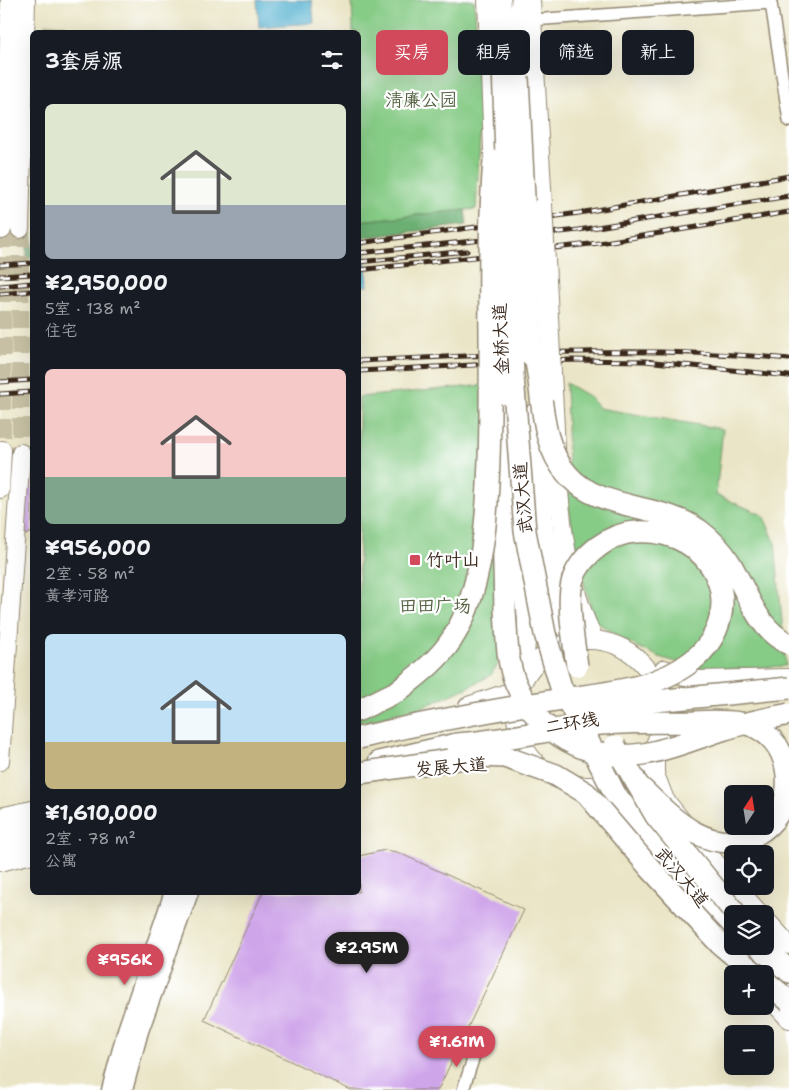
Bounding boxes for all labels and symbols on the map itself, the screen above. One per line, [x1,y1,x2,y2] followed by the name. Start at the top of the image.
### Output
[385,88,457,112] park label: 清廉公园
[488,303,514,375] street label: 金桥大道
[508,461,538,535] street label: 武汉大道
[426,548,480,572] place label: 竹叶山
[408,553,422,567] marker: 竹叶山
[399,594,471,618] park label: 田田广场
[543,707,601,739] street label: 二环线
[414,752,488,782] street label: 发展大道
[724,785,774,835] north arrow
[650,842,714,912] street label: 武汉大道
[326,932,408,974] pin: ¥2.95M
[90,944,160,986] pin: ¥956K
[416,1026,498,1068] pin: ¥1.61M

